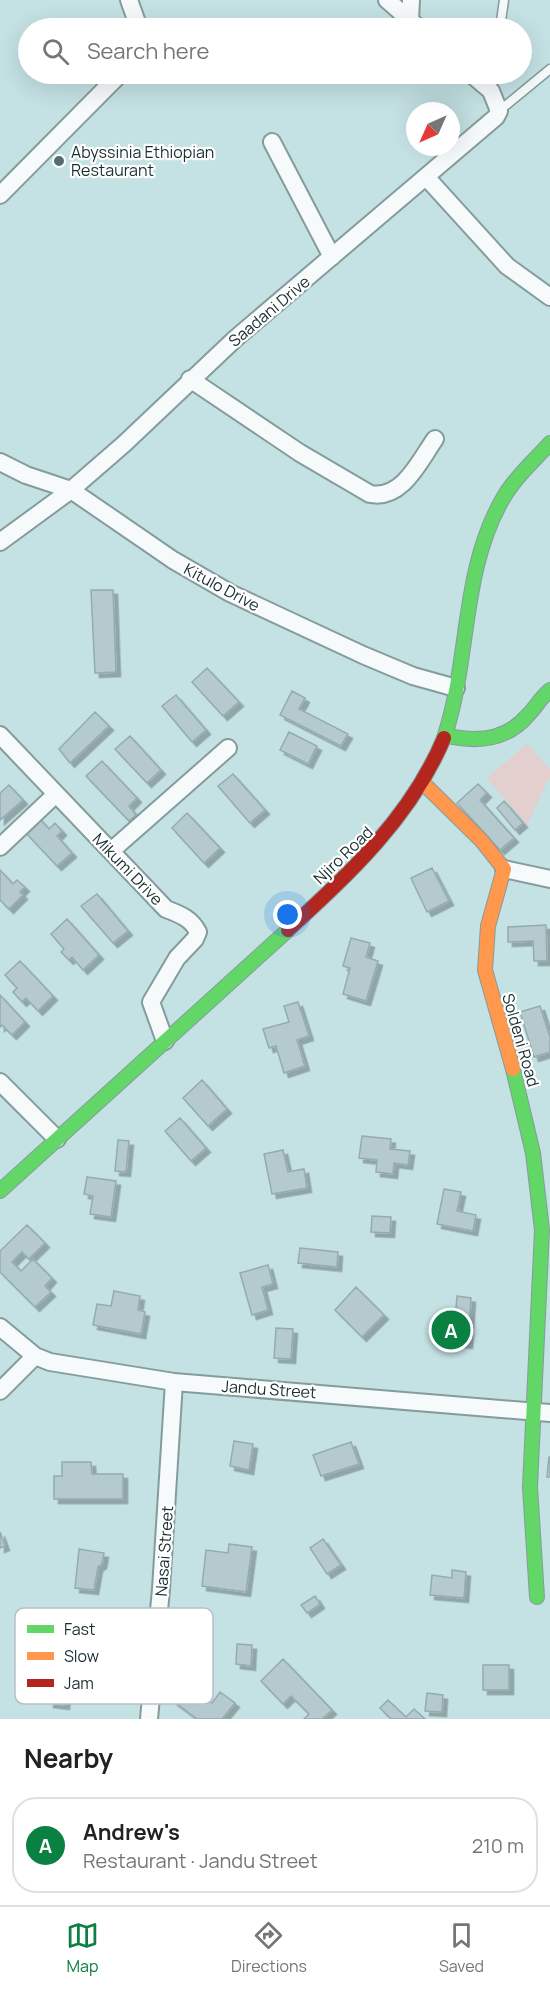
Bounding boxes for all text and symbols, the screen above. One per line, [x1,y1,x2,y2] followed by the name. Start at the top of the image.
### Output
[18,18,532,84] search box
[39,35,72,68] icon: search
[87,36,209,66] text: Search here
[406,102,460,156] north arrow
[71,141,214,181] place label: Abyssinia Ethiopian Restaurant
[52,154,66,168] marker: Abyssinia Ethiopian Restaurant
[224,270,314,352] street label: Saadani Drive
[180,558,264,616] street label: Kitulo Drive
[308,821,378,889] street label: Njiro Road
[88,828,168,910] street label: Mikumi Drive
[273,900,302,929] your location
[497,991,545,1089] street label: Soldeni Road
[432,1308,470,1352] pin: A
[221,1375,317,1403] street label: Jandu Street
[150,1505,178,1597] street label: Nasai Street
[15,1608,213,1704] legend
[64,1618,95,1640] text: Fast
[64,1645,99,1667] text: Slow
[64,1672,94,1694] text: Jam
[24,1740,113,1776] text: Nearby
[83,1817,180,1847] text: Andrew's
[39,1832,52,1859] text: A
[472,1832,524,1859] text: 210 m
[83,1847,318,1874] text: Restaurant · Jandu Street
[66,1919,99,1977] tab: Map
[231,1919,307,1977] tab: Directions
[439,1919,484,1977] tab: Saved

